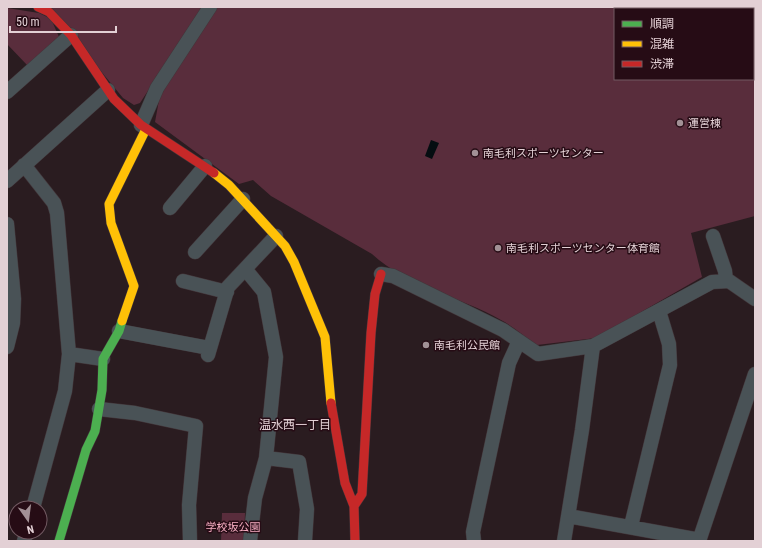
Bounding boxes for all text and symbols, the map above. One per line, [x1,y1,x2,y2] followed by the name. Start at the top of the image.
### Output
[10,8,116,34] scale bar
[614,8,754,80] legend
[16,15,40,29] text: 50 m
[650,17,674,31] text: 順調
[650,37,674,51] text: 混雑
[650,57,674,71] text: 渋滞
[688,117,721,130] place label: 運営棟
[675,118,685,128] marker: 運営棟
[483,147,604,160] place label: 南毛利スポーツセンター
[470,148,480,158] marker: 南毛利スポーツセンター
[506,242,660,255] place label: 南毛利スポーツセンター体育館
[493,243,503,253] marker: 南毛利スポーツセンター体育館
[434,339,500,352] place label: 南毛利公民館
[421,340,431,350] marker: 南毛利公民館
[259,418,331,432] district label: 温水西一丁目
[8,500,48,540] north arrow
[206,521,261,534] park label: 学校坂公園
[25,522,35,536] text: N

